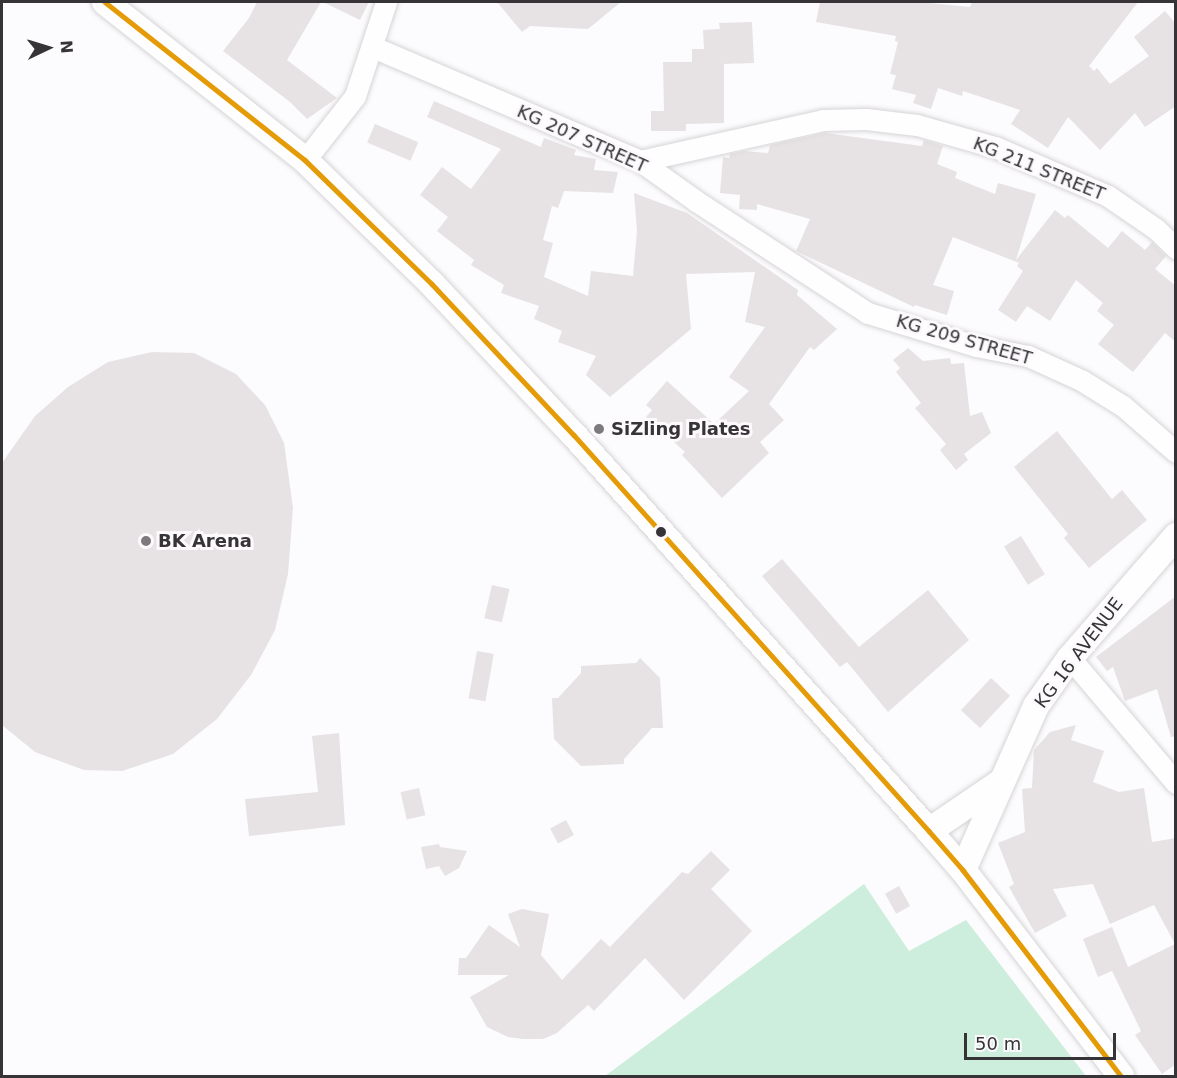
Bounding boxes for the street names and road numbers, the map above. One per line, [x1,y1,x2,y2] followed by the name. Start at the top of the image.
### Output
[514,101,650,177] street label: KG 207 STREET
[970,133,1108,205] street label: KG 211 STREET
[894,310,1034,370] street label: KG 209 STREET
[1030,593,1128,713] street label: KG 16 AVENUE

